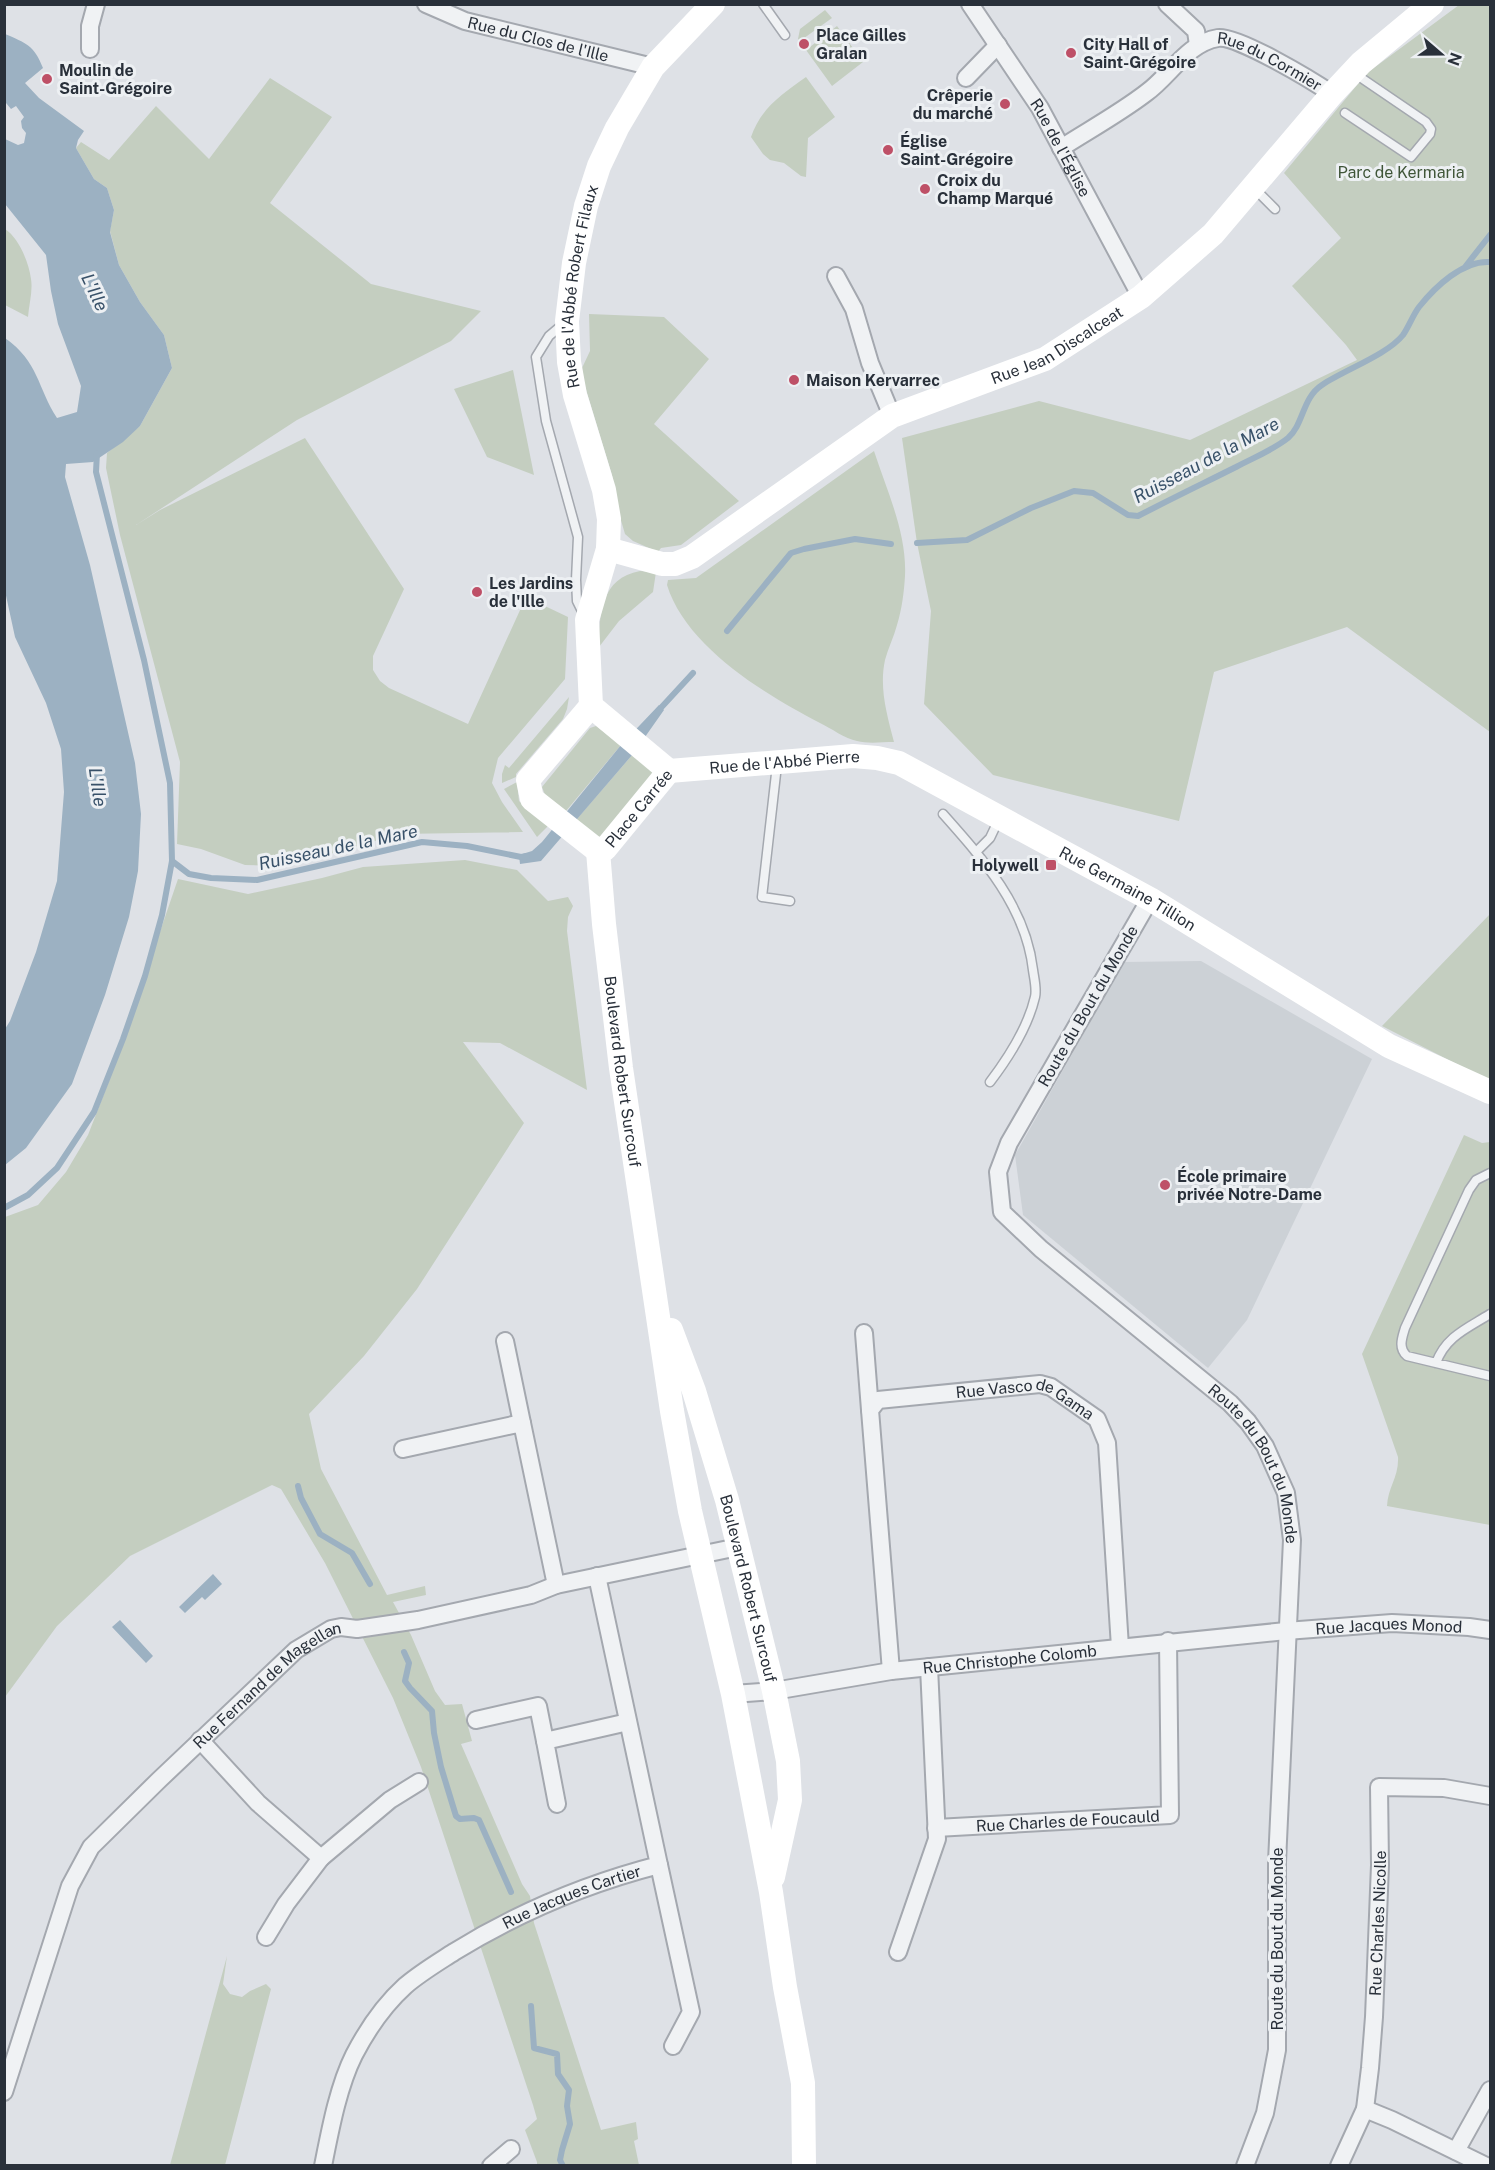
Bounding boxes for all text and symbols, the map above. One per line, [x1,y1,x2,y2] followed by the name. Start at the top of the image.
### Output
[466,12,611,65] street label: Rue du Clos de l'Ille
[1411,24,1471,84] north arrow
[816,26,906,63] place label: Place Gilles Gralan
[1216,28,1326,95] street label: Rue du Cormier
[1083,35,1196,72] place label: City Hall of Saint-Grégoire
[797,37,811,51] marker: Place Gilles Gralan
[1064,46,1078,60] marker: City Hall of Saint-Grégoire
[1444,50,1466,68] text: N
[59,61,172,98] place label: Moulin de Saint-Grégoire
[40,72,54,86] marker: Moulin de Saint-Grégoire
[913,86,993,123] place label: Crêperie du marché
[1027,95,1095,200] street label: Rue de l'Église
[998,97,1012,111] marker: Crêperie du marché
[900,131,1013,169] place label: Église Saint-Grégoire
[881,143,895,157] marker: Église Saint-Grégoire
[1337,163,1465,182] park label: Parc de Kermaria
[937,171,1053,208] place label: Croix du Champ Marqué
[557,182,602,390] street label: Rue de l'Abbé Robert Filaux
[918,182,932,196] marker: Croix du Champ Marqué
[77,270,113,314] water label: L'Ille
[988,302,1126,388] street label: Rue Jean Discalceat
[806,371,940,390] place label: Maison Kervarrec
[787,373,801,387] marker: Maison Kervarrec
[1129,413,1283,507] water label: Ruisseau de la Mare
[489,574,573,611] place label: Les Jardins de l'Ille
[470,585,484,599] marker: Les Jardins de l'Ille
[708,746,861,777] street label: Rue de l'Abbé Pierre
[601,765,676,851] street label: Place Carrée
[85,766,111,808] water label: L'Ille
[257,820,420,874] water label: Ruisseau de la Mare
[1056,842,1200,934] street label: Rue Germaine Tillion
[972,856,1039,875] place label: Holywell
[1044,858,1058,872] marker: Holywell
[1034,922,1142,1090] street label: Route du Bout du Monde
[601,975,645,1169] street label: Boulevard Robert Surcouf
[1177,1166,1322,1204] place label: École primaire privée Notre-Dame
[1158,1178,1172,1192] marker: École primaire privée Notre-Dame
[955,1374,1098,1424] street label: Rue Vasco de Gama
[1205,1380,1302,1545] street label: Route du Bout du Monde
[716,1492,781,1684] street label: Boulevard Robert Surcouf
[1315,1613,1463,1638] street label: Rue Jacques Monod
[189,1618,343,1752] street label: Rue Fernand de Magellan
[922,1641,1098,1677] street label: Rue Christophe Colomb
[975,1806,1160,1835] street label: Rue Charles de Foucauld
[1268,1848,1287,2030] street label: Route du Bout du Monde
[1365,1850,1390,1996] street label: Rue Charles Nicolle
[499,1861,643,1933] street label: Rue Jacques Cartier

